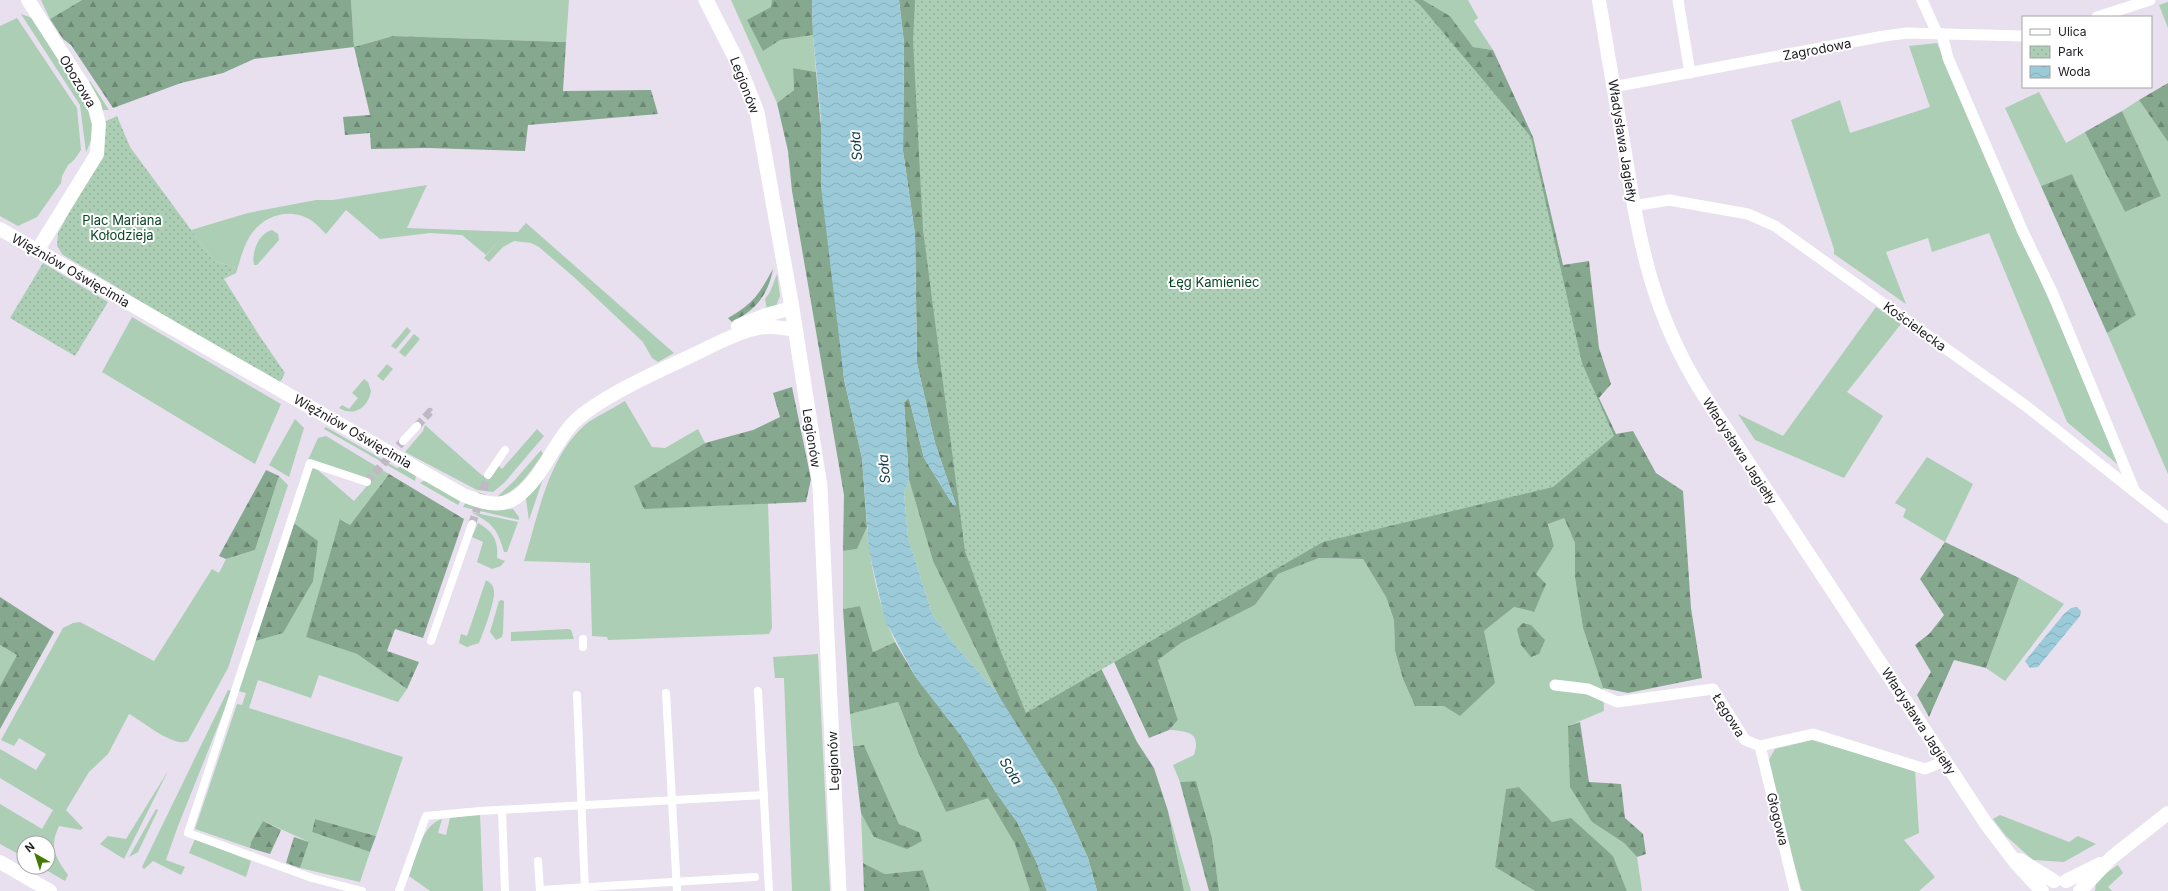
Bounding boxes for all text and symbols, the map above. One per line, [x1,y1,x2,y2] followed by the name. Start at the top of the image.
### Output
[2022,16,2152,88] legend
[2058,24,2086,39] text: Ulica
[1781,35,1853,63] street label: Zagrodowa
[2058,44,2084,59] text: Park
[56,52,100,110] street label: Obozowa
[727,54,763,116] street label: Legionów
[2058,64,2091,79] text: Woda
[1605,78,1641,204] street label: Władysława Jagiełły
[846,130,865,161] water label: Soła
[82,212,162,243] park label: Plac Mariana Kołodzieja
[9,230,133,310] street label: Więźniów Oświęcimia
[1169,274,1259,290] park label: Łęg Kamieniec
[1881,298,1949,354] street label: Kościelecka
[291,391,415,471] street label: Więźniów Oświęcimia
[1699,394,1781,508] street label: Władysława Jagiełły
[799,407,825,469] street label: Legionów
[874,453,893,484] water label: Soła
[1878,664,1960,778] street label: Władysława Jagiełły
[1709,690,1749,740] street label: Łęgowa
[824,731,842,791] street label: Legionów
[996,754,1027,788] water label: Soła
[1764,791,1792,847] street label: Głogowa
[16,835,56,875] north arrow
[22,839,37,855] text: N

